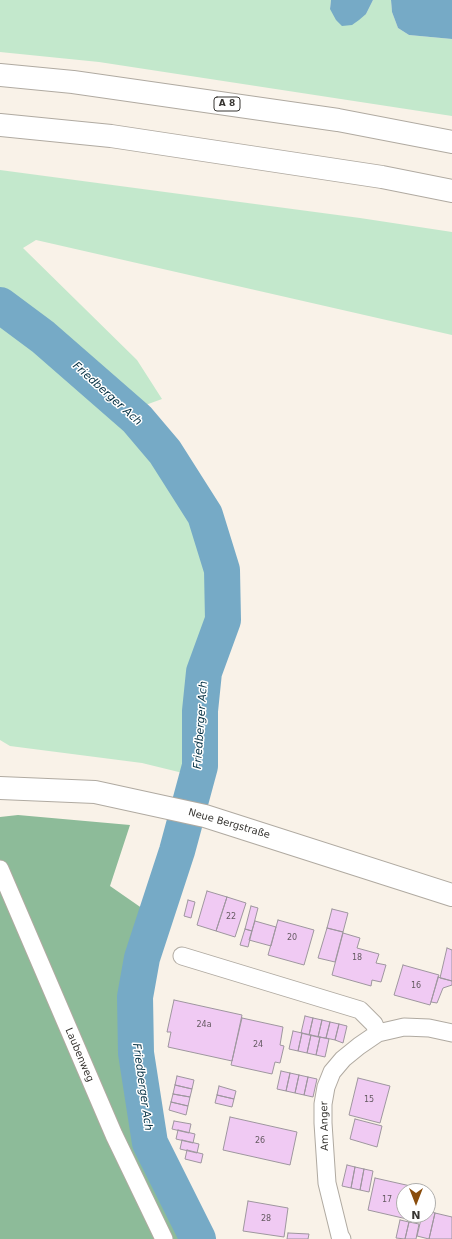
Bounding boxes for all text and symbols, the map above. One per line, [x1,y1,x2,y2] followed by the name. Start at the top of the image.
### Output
[214,97,240,111] road number: A 8
[70,360,144,428] water label: Friedberger Ach
[191,681,211,769] water label: Friedberger Ach
[187,807,271,841] street label: Neue Bergstraße
[226,912,236,922] house number: 22
[287,933,297,943] house number: 20
[352,953,362,963] house number: 18
[411,981,421,991] house number: 16
[196,1020,212,1030] house number: 24a
[62,1026,96,1084] street label: Laubenweg
[253,1040,263,1050] house number: 24
[129,1042,155,1132] water label: Friedberger Ach
[364,1095,374,1105] house number: 15
[319,1101,331,1151] street label: Am Anger
[255,1136,265,1146] house number: 26
[396,1183,436,1223] north arrow
[382,1195,392,1205] house number: 17
[411,1208,421,1221] text: N
[261,1214,271,1224] house number: 28

